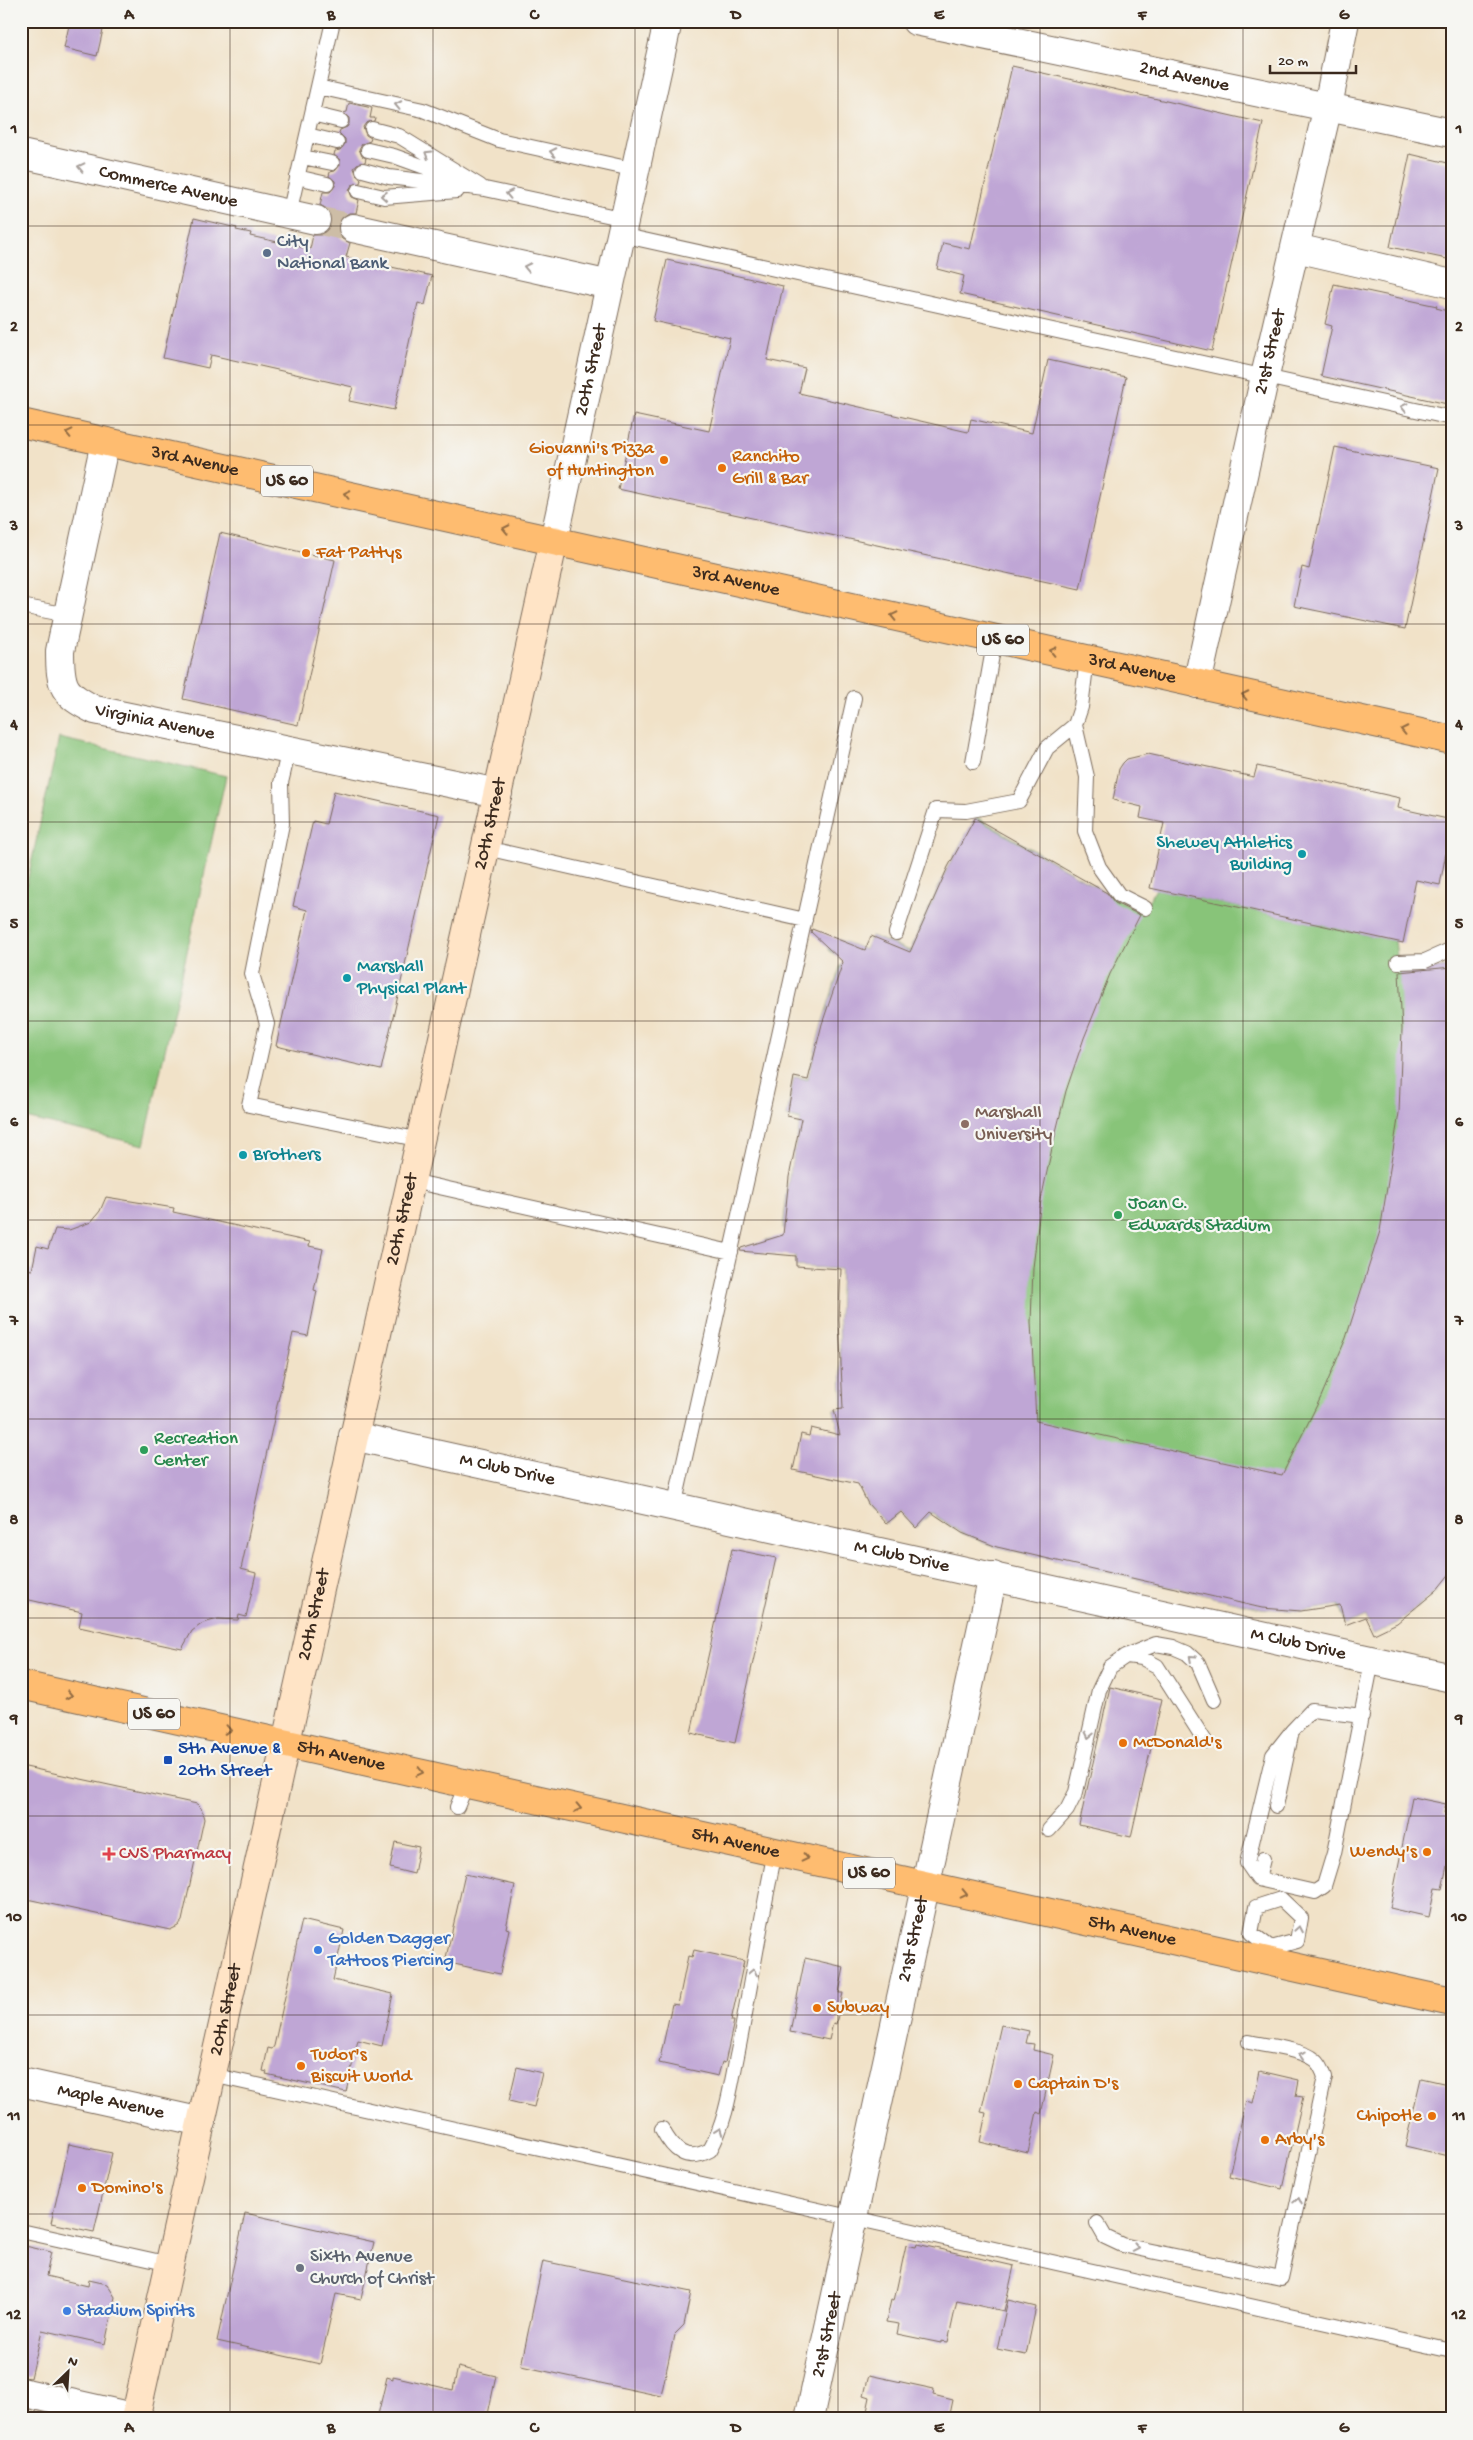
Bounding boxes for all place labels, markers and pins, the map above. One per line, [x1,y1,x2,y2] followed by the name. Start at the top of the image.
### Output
[277,231,389,276] place label: City National Bank
[261,247,273,259] marker: City National Bank
[529,438,655,483] place label: Giovanni's Pizza of Huntington
[732,446,810,491] place label: Ranchito Grill & Bar
[658,454,670,466] marker: Giovanni's Pizza of Huntington
[716,462,728,474] marker: Ranchito Grill & Bar
[315,542,402,565] place label: Fat Pattys
[300,547,312,559] marker: Fat Pattys
[1156,832,1293,877] place label: Shewey Athletics Building
[1296,848,1308,860] marker: Shewey Athletics Building
[356,956,468,1001] place label: Marshall Physical Plant
[341,972,353,984] marker: Marshall Physical Plant
[975,1102,1053,1147] place label: Marshall University
[959,1118,971,1130] marker: Marshall University
[252,1144,322,1167] place label: Brothers
[237,1149,249,1161] marker: Brothers
[1128,1193,1271,1238] place label: Joan C. Edwards Stadium
[1112,1209,1124,1221] marker: Joan C. Edwards Stadium
[154,1428,238,1473] place label: Recreation Center
[138,1444,150,1456] marker: Recreation Center
[1133,1732,1223,1755] place label: McDonald's
[1117,1737,1129,1749] marker: McDonald's
[178,1738,281,1783] place label: 5th Avenue & 20th Street
[162,1754,174,1766] marker: 5th Avenue & 20th Street
[1350,1841,1418,1864] place label: Wendy's
[119,1843,232,1866] place label: CVS Pharmacy
[1421,1846,1433,1858] marker: Wendy's
[103,1848,115,1860] marker: CVS Pharmacy
[327,1928,454,1973] place label: Golden Dagger Tattoos Piercing
[312,1944,324,1956] marker: Golden Dagger Tattoos Piercing
[827,1997,890,2020] place label: Subway
[811,2002,823,2014] marker: Subway
[310,2044,413,2089] place label: Tudor's Biscuit World
[295,2060,307,2072] marker: Tudor's Biscuit World
[1028,2073,1119,2096] place label: Captain D's
[1012,2078,1024,2090] marker: Captain D's
[1356,2105,1422,2128] place label: Chipotle
[1426,2110,1438,2122] marker: Chipotle
[1275,2129,1325,2152] place label: Arby's
[1259,2134,1271,2146] marker: Arby's
[90,2177,164,2200] place label: Domino's
[76,2182,88,2194] marker: Domino's
[310,2246,436,2291] place label: Sixth Avenue Church of Christ
[294,2262,306,2274] marker: Sixth Avenue Church of Christ
[77,2300,195,2323] place label: Stadium Spirits
[61,2305,73,2317] marker: Stadium Spirits

